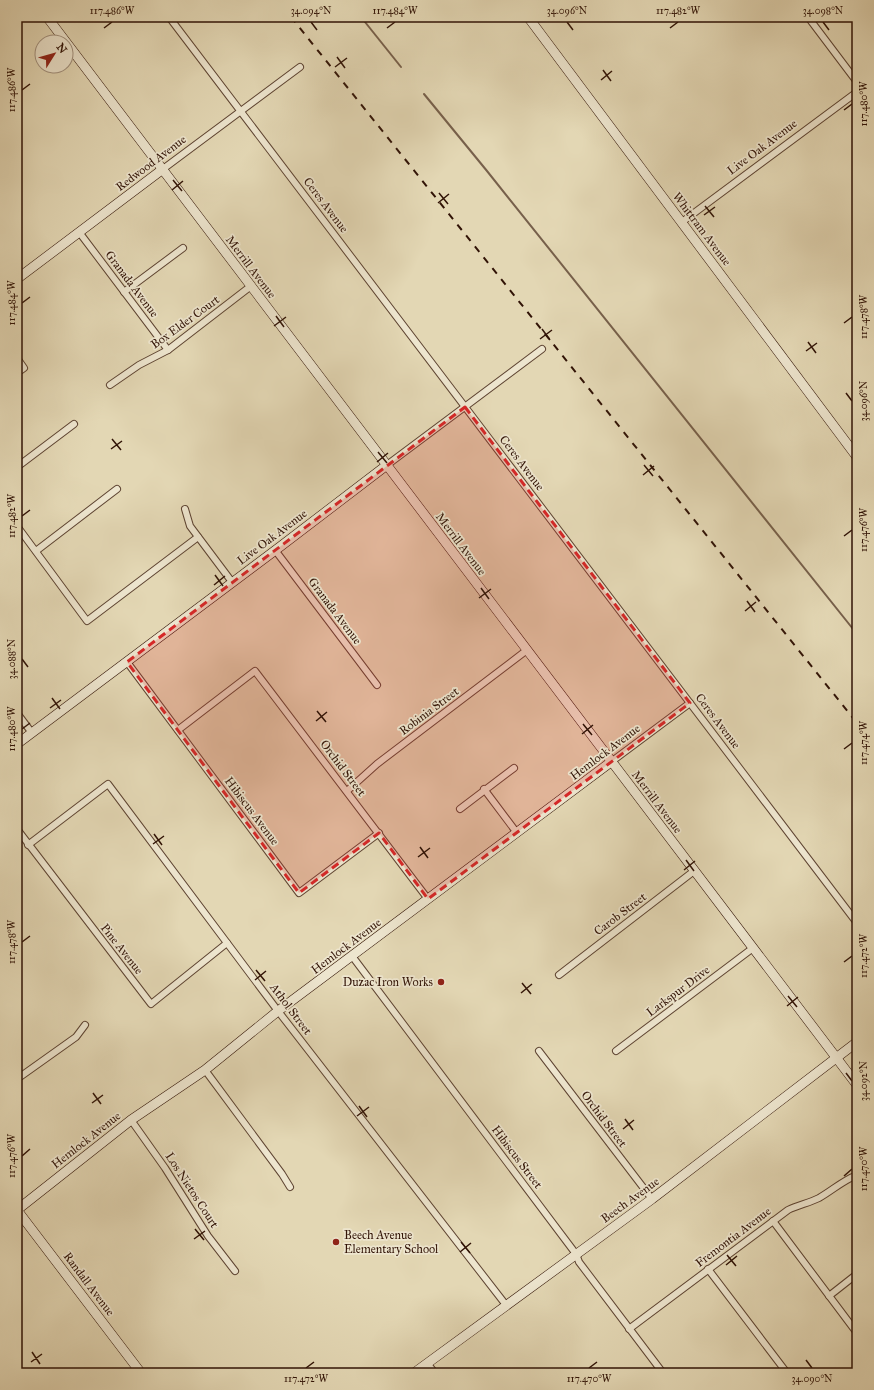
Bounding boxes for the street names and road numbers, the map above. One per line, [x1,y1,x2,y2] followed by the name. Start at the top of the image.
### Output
[724,116,800,178] street label: Live Oak Avenue
[113,132,189,194] street label: Redwood Avenue
[301,175,351,235] street label: Ceres Avenue
[670,190,734,268] street label: Whittram Avenue
[223,233,279,301] street label: Merrill Avenue
[102,248,162,320] street label: Granada Avenue
[148,292,223,352] street label: Box Elder Court
[497,433,547,493] street label: Ceres Avenue
[234,506,310,568] street label: Live Oak Avenue
[433,510,489,578] street label: Merrill Avenue
[305,575,365,647] street label: Granada Avenue
[397,684,462,738] street label: Robinia Street
[693,691,743,751] street label: Ceres Avenue
[567,721,643,783] street label: Hemlock Avenue
[317,737,369,800] street label: Orchid Street
[629,768,685,836] street label: Merrill Avenue
[222,774,282,848] street label: Hibiscus Avenue
[591,889,650,938] street label: Carob Street
[308,915,384,977] street label: Hemlock Avenue
[98,921,146,977] street label: Pine Avenue
[644,963,712,1019] street label: Larkspur Drive
[267,980,315,1038] street label: Athol Street
[578,1088,630,1151] street label: Orchid Street
[49,1109,123,1171] street label: Hemlock Avenue
[489,1123,546,1192] street label: Hibiscus Street
[162,1150,222,1231] street label: Los Nietos Court
[598,1174,662,1226] street label: Beech Avenue
[693,1204,773,1270] street label: Fremontia Avenue
[60,1249,118,1319] street label: Randall Avenue

